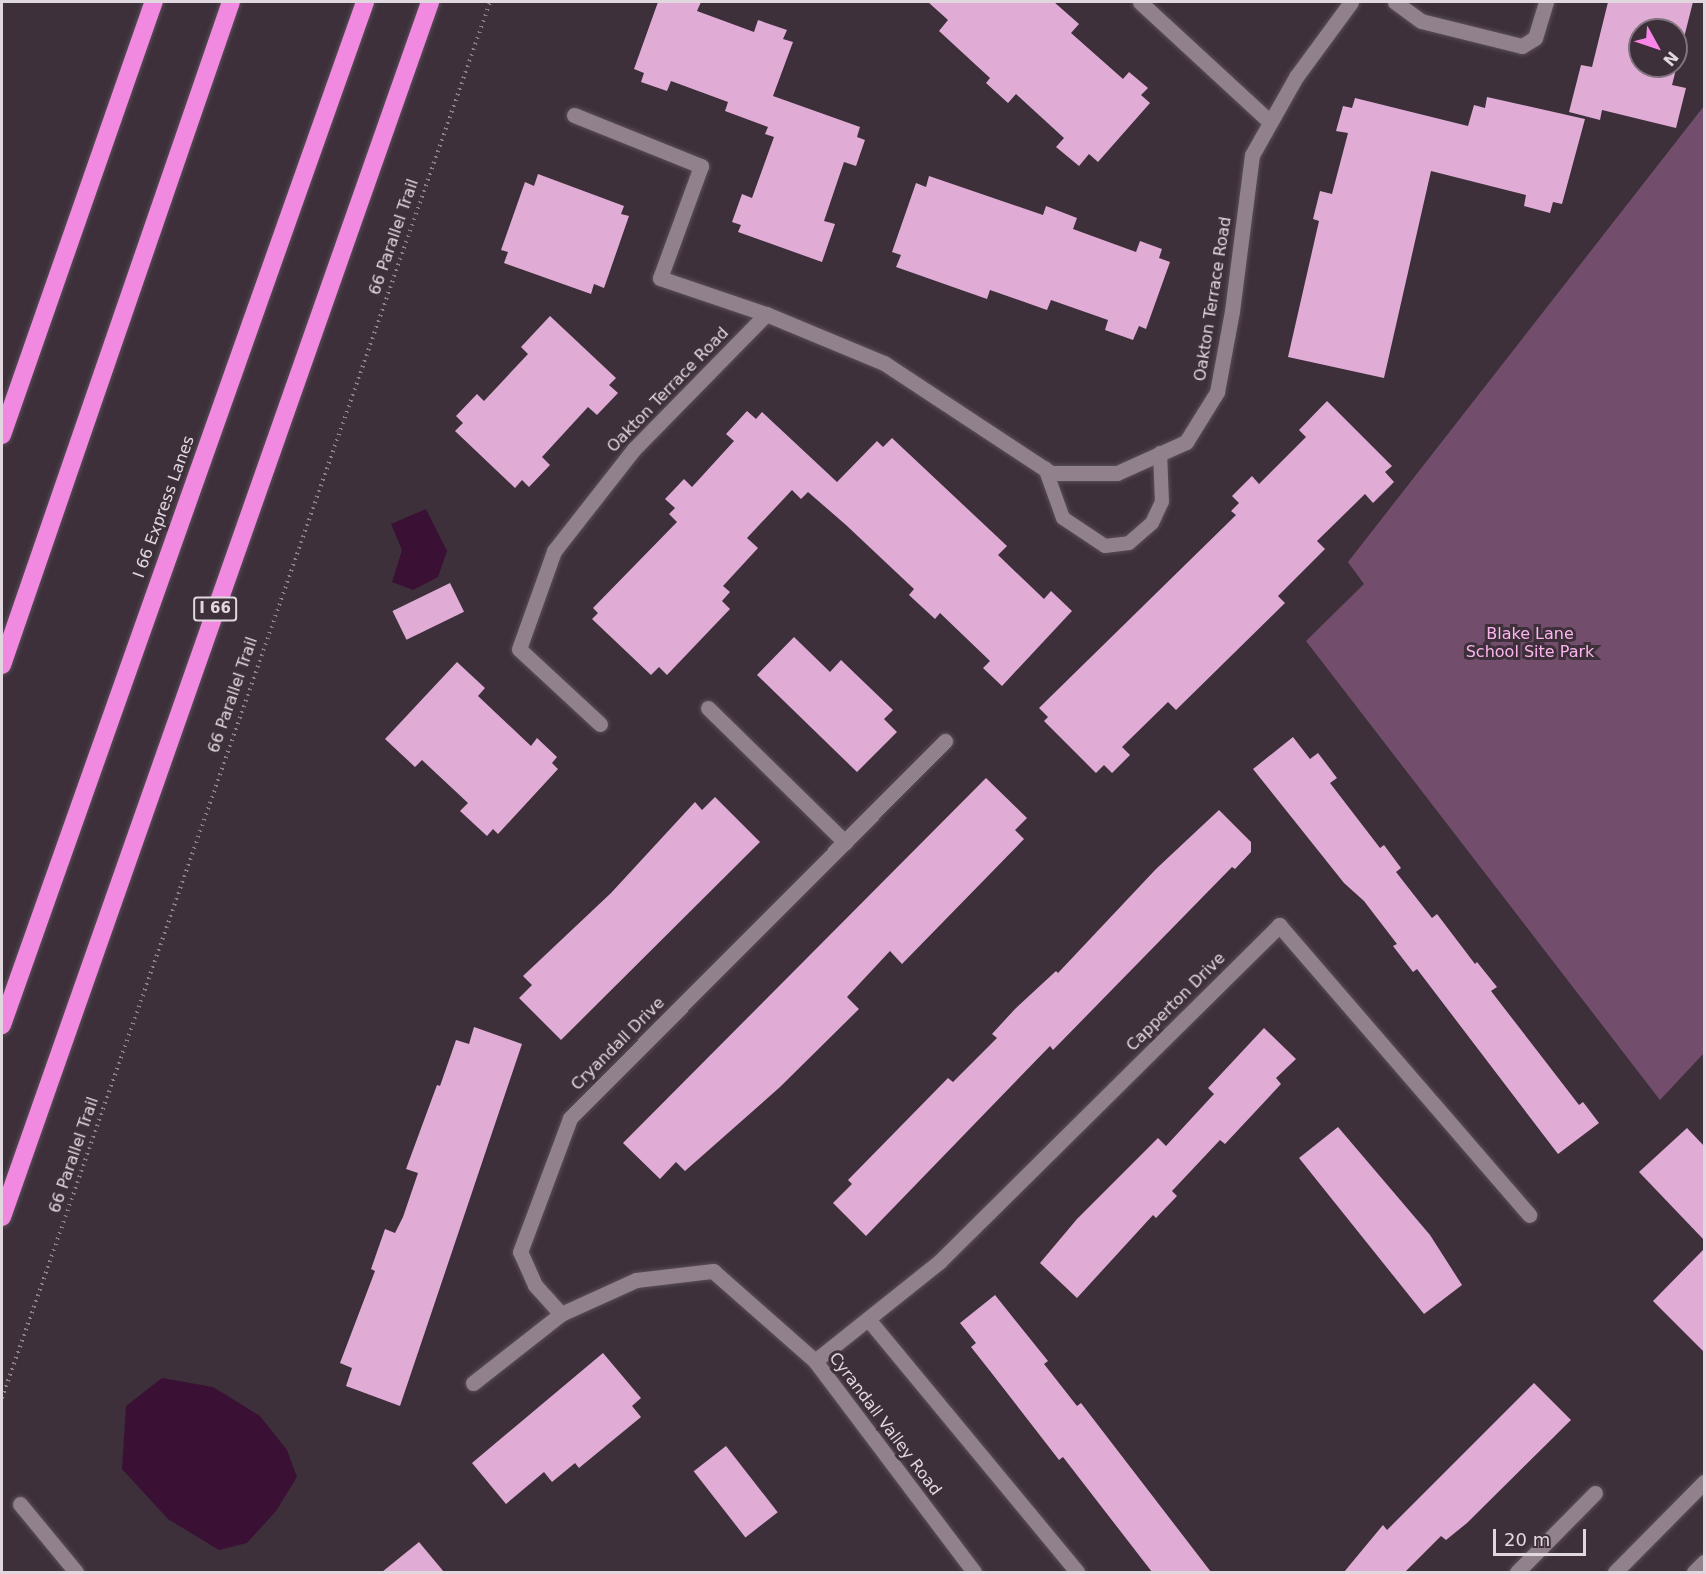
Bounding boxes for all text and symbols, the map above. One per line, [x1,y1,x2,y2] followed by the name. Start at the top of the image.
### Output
[1628,18,1688,78] north arrow
[1659,47,1682,70] text: N
[365,176,423,298] street label: 66 Parallel Trail
[1191,215,1235,383] street label: Oakton Terrace Road
[603,323,733,457] street label: Oakton Terrace Road
[129,433,199,581] street label: I 66 Express Lanes
[192,597,238,621] road number: I 66
[1466,624,1594,662] park label: Blake Lane School Site Park
[204,634,262,756] street label: 66 Parallel Trail
[1123,949,1229,1055] street label: Capperton Drive
[567,993,669,1095] street label: Cryandall Drive
[45,1094,103,1216] street label: 66 Parallel Trail
[825,1349,945,1499] street label: Cyrandall Valley Road
[1496,1517,1589,1555] scale bar
[1504,1529,1550,1550] text: 20 m

